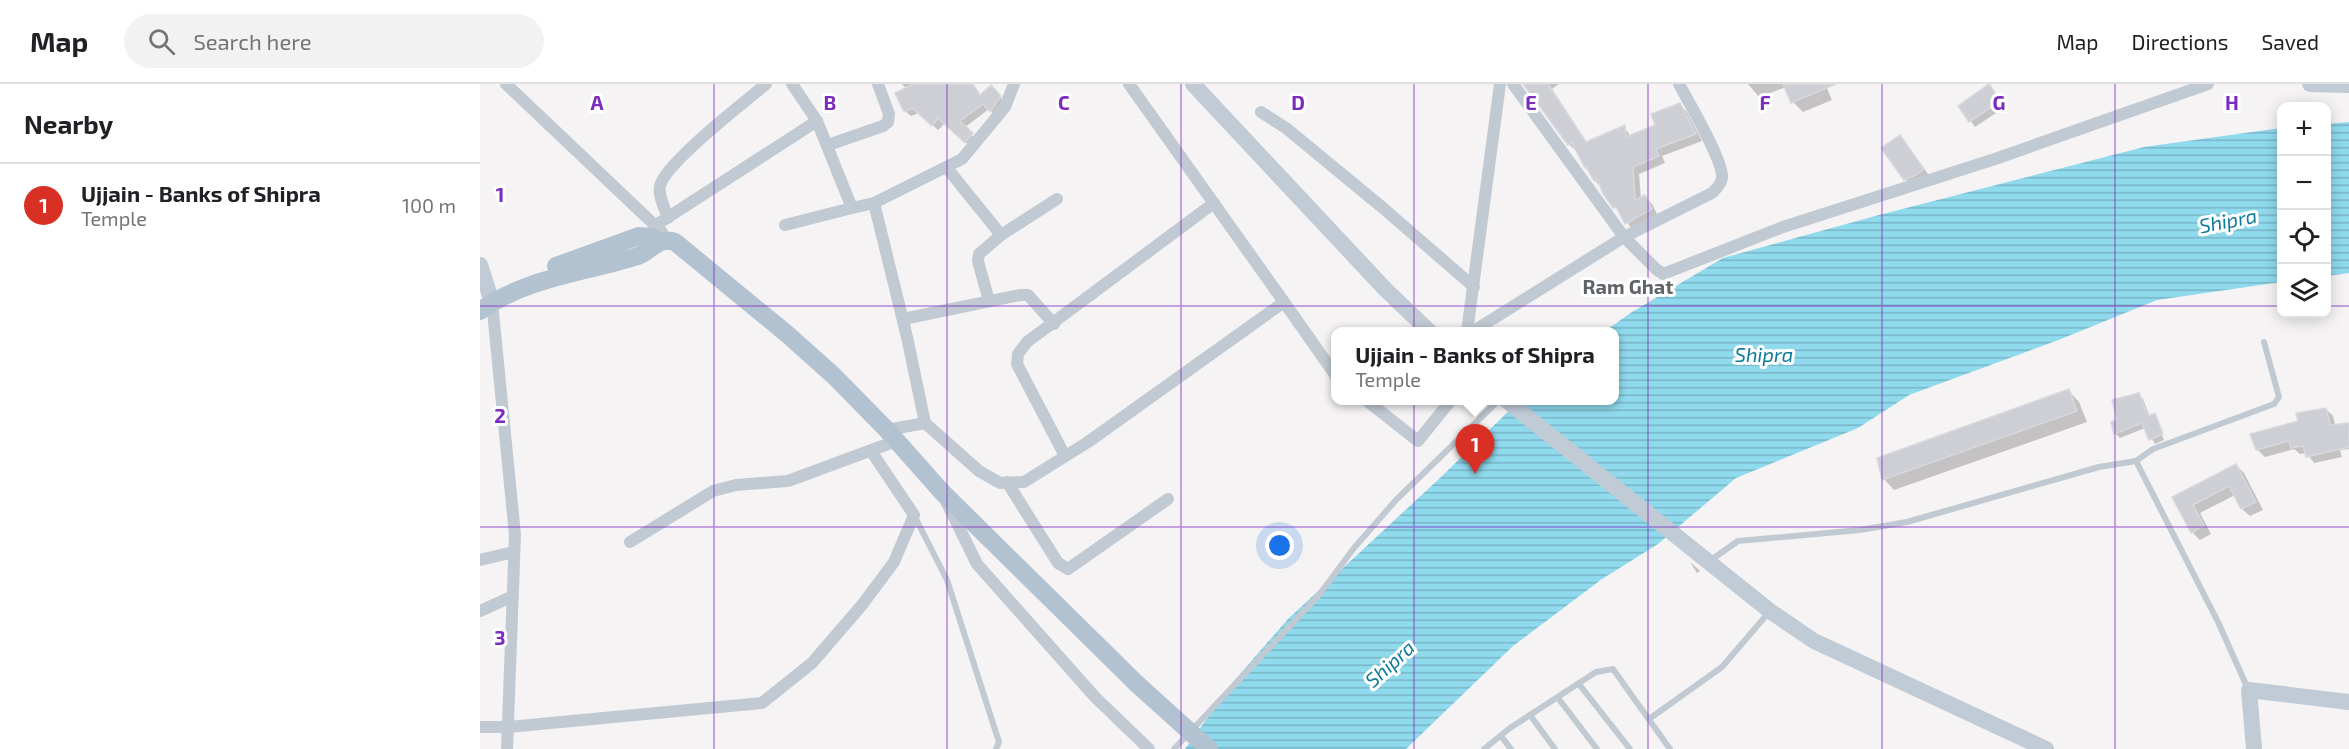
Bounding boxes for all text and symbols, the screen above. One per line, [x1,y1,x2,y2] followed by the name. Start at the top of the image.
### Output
[124,14,544,68] search box
[30,24,88,58] text: Map
[145,25,178,58] icon: search
[193,28,312,54] text: Search here
[2056,29,2099,54] text: Map
[2132,29,2228,54] text: Directions
[2261,29,2319,54] text: Saved
[590,90,604,114] text: A
[824,90,836,114] text: B
[1058,90,1070,114] text: C
[1291,90,1305,114] text: D
[1525,90,1537,114] text: E
[1759,90,1771,114] text: F
[1993,90,2005,114] text: G
[2225,90,2239,114] text: H
[2277,102,2331,318] map controls
[2277,102,2331,156] button: +
[24,108,113,139] text: Nearby
[2277,156,2331,210] button: −
[81,180,321,206] text: Ujjain - Banks of Shipra
[496,182,504,206] text: 1
[39,193,48,217] text: 1
[402,193,456,217] text: 100 m
[2197,203,2259,237] water label: Shipra
[81,206,147,230] text: Temple
[2277,210,2331,264] button: locate
[2277,264,2331,318] button: layers
[1583,274,1673,298] district label: Ram Ghat
[1331,327,1619,405] popup
[1355,341,1595,367] text: Ujjain - Banks of Shipra
[1735,342,1793,366] water label: Shipra
[1355,367,1421,391] text: Temple
[494,403,506,427] text: 2
[1456,424,1494,474] pin: 1
[1265,531,1294,560] your location
[494,625,506,649] text: 3
[1360,635,1419,692] water label: Shipra

